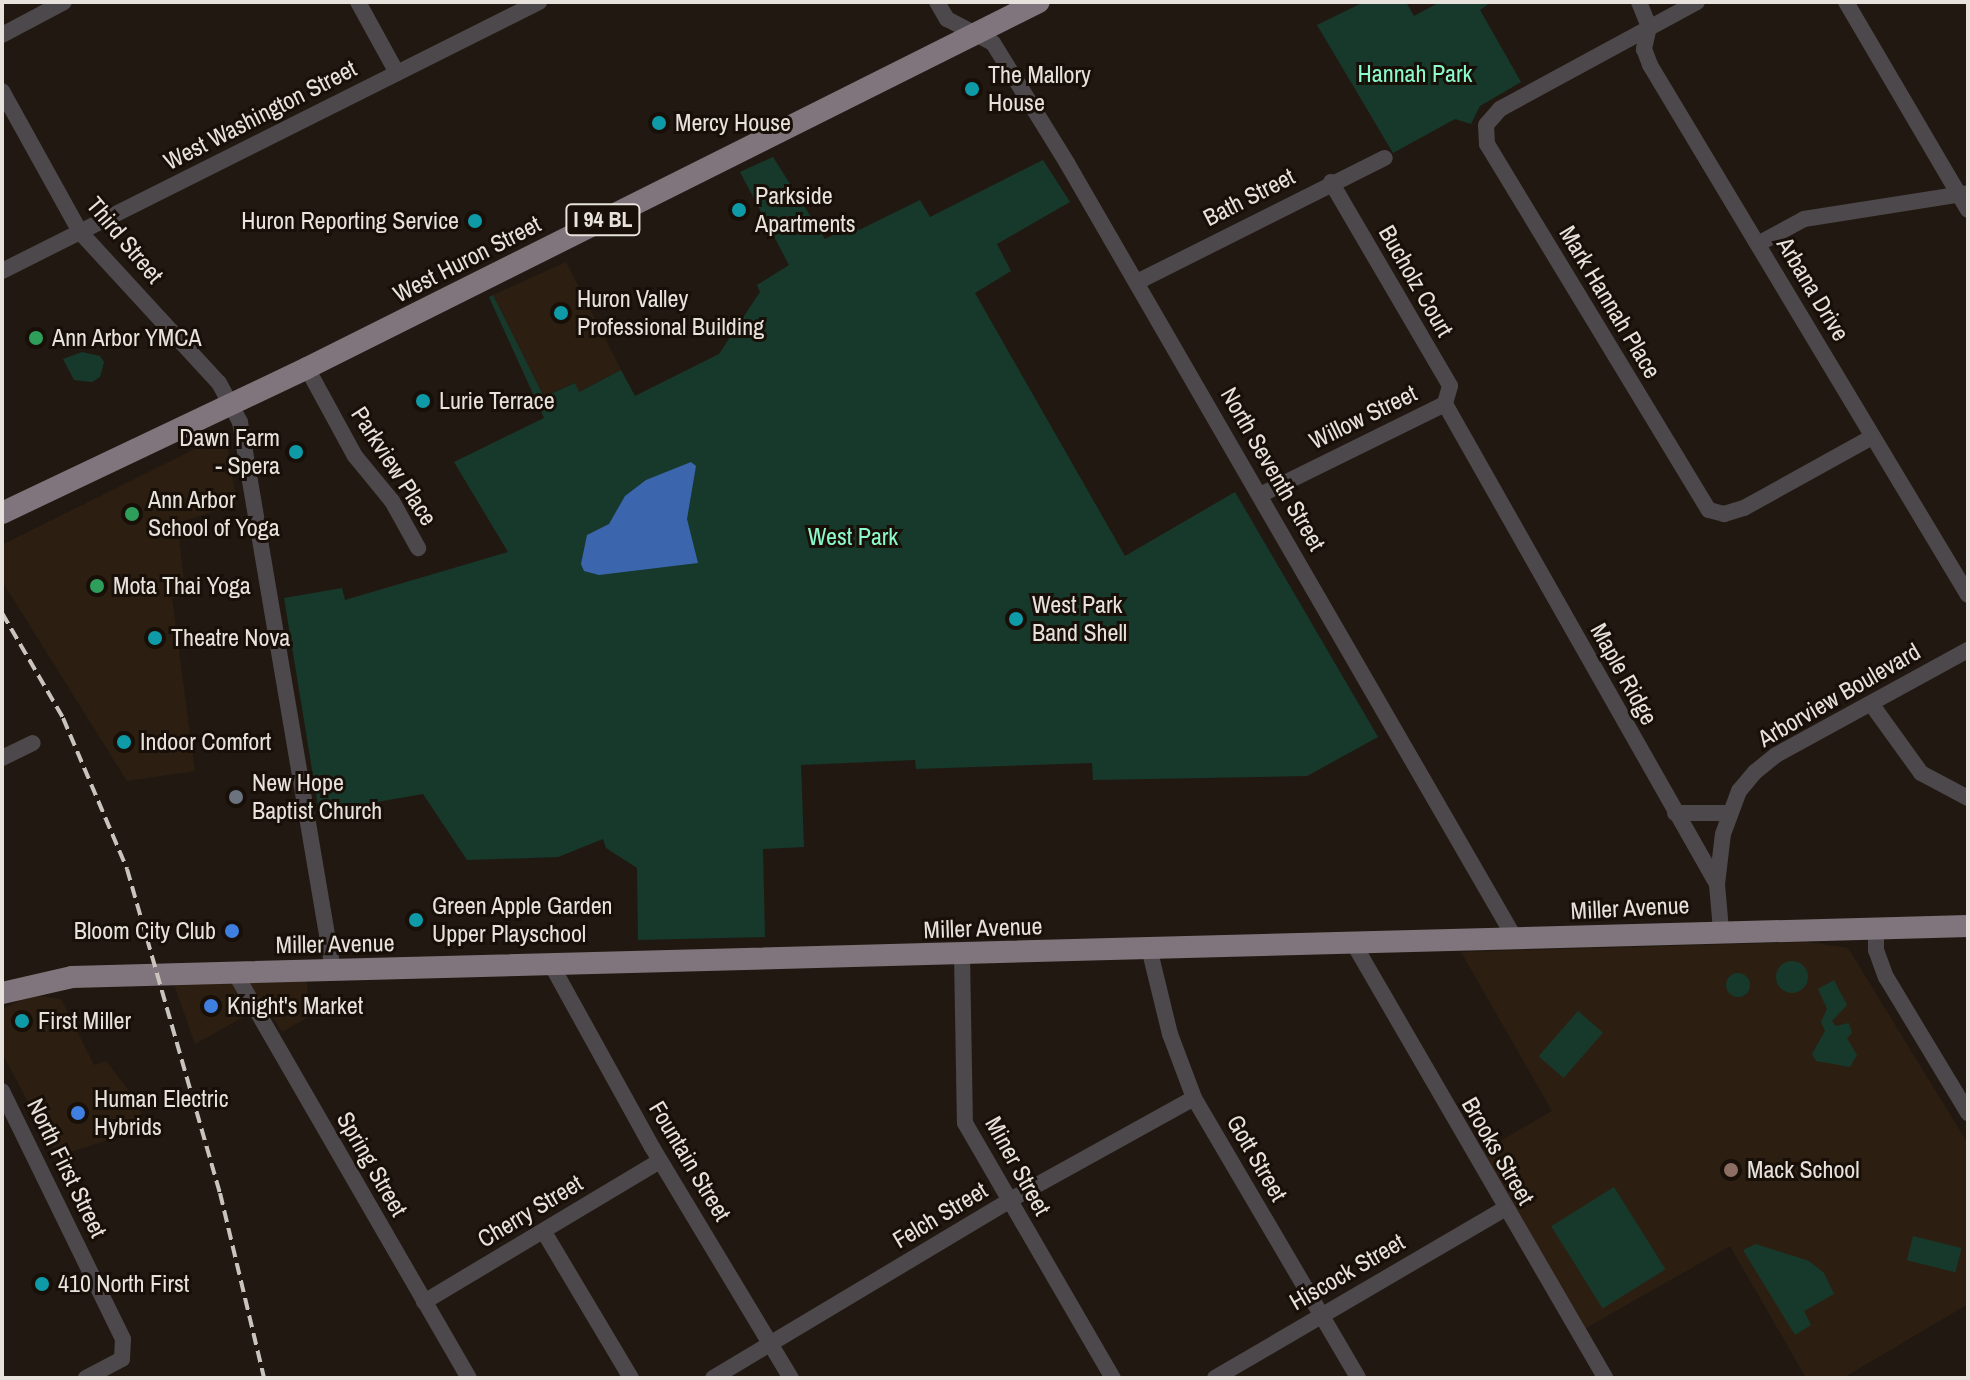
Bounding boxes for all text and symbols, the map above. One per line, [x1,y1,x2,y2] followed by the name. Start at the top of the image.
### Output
[159,54,361,176] street label: West Washington Street
[1358,60,1472,88] park label: Hannah Park
[988,61,1091,117] place label: The Mallory House
[963,80,981,98] marker: The Mallory House
[675,109,791,137] place label: Mercy House
[650,114,668,132] marker: Mercy House
[1199,162,1299,232] street label: Bath Street
[755,182,856,238] place label: Parkside Apartments
[81,191,169,289] street label: Third Street
[730,201,748,219] marker: Parkside Apartments
[565,202,641,238] road number: I 94 BL
[241,207,459,235] place label: Huron Reporting Service
[388,209,546,309] street label: West Huron Street
[466,212,484,230] marker: Huron Reporting Service
[1373,220,1459,342] street label: Bucholz Court
[1553,221,1667,383] street label: Mark Hannah Place
[1771,232,1855,346] street label: Arbana Drive
[577,285,764,341] place label: Huron Valley Professional Building
[552,304,570,322] marker: Huron Valley Professional Building
[52,324,203,352] place label: Ann Arbor YMCA
[27,329,45,347] marker: Ann Arbor YMCA
[1305,379,1421,455] street label: Willow Street
[1215,382,1331,556] street label: North Seventh Street
[439,387,555,415] place label: Lurie Terrace
[414,392,432,410] marker: Lurie Terrace
[345,401,443,531] street label: Parkview Place
[179,424,280,480] place label: Dawn Farm - Spera
[287,443,305,461] marker: Dawn Farm - Spera
[148,486,280,542] place label: Ann Arbor School of Yoga
[123,505,141,523] marker: Ann Arbor School of Yoga
[808,523,898,551] park label: West Park
[113,572,251,600] place label: Mota Thai Yoga
[88,577,106,595] marker: Mota Thai Yoga
[1032,591,1127,647] place label: West Park Band Shell
[1007,610,1025,628] marker: West Park Band Shell
[1584,618,1664,730] street label: Maple Ridge
[171,624,290,652] place label: Theatre Nova
[146,629,164,647] marker: Theatre Nova
[1753,637,1925,753] street label: Arborview Boulevard
[140,728,271,756] place label: Indoor Comfort
[115,733,133,751] marker: Indoor Comfort
[252,769,382,825] place label: New Hope Baptist Church
[227,788,245,806] marker: New Hope Baptist Church
[1569,890,1691,926] street label: Miller Avenue
[432,892,614,948] place label: Green Apple Garden Upper Playschool
[407,911,425,929] marker: Green Apple Garden Upper Playschool
[923,912,1043,944] street label: Miller Avenue
[74,917,216,945] place label: Bloom City Club
[223,922,241,940] marker: Bloom City Club
[275,929,395,959] street label: Miller Avenue
[227,992,363,1020] place label: Knight's Market
[202,997,220,1015] marker: Knight's Market
[38,1007,131,1035] place label: First Miller
[13,1012,31,1030] marker: First Miller
[94,1085,229,1141] place label: Human Electric Hybrids
[1456,1092,1540,1210] street label: Brooks Street
[21,1094,113,1242] street label: North First Street
[643,1096,737,1226] street label: Fountain Street
[69,1104,87,1122] marker: Human Electric Hybrids
[331,1107,413,1221] street label: Spring Street
[1221,1110,1293,1206] street label: Gott Street
[979,1112,1057,1220] street label: Miner Street
[1747,1156,1860,1184] place label: Mack School
[1722,1161,1740,1179] marker: Mack School
[472,1169,588,1253] street label: Cherry Street
[888,1176,992,1254] street label: Felch Street
[1284,1228,1410,1316] street label: Hiscock Street
[58,1270,189,1298] place label: 410 North First
[33,1275,51,1293] marker: 410 North First

